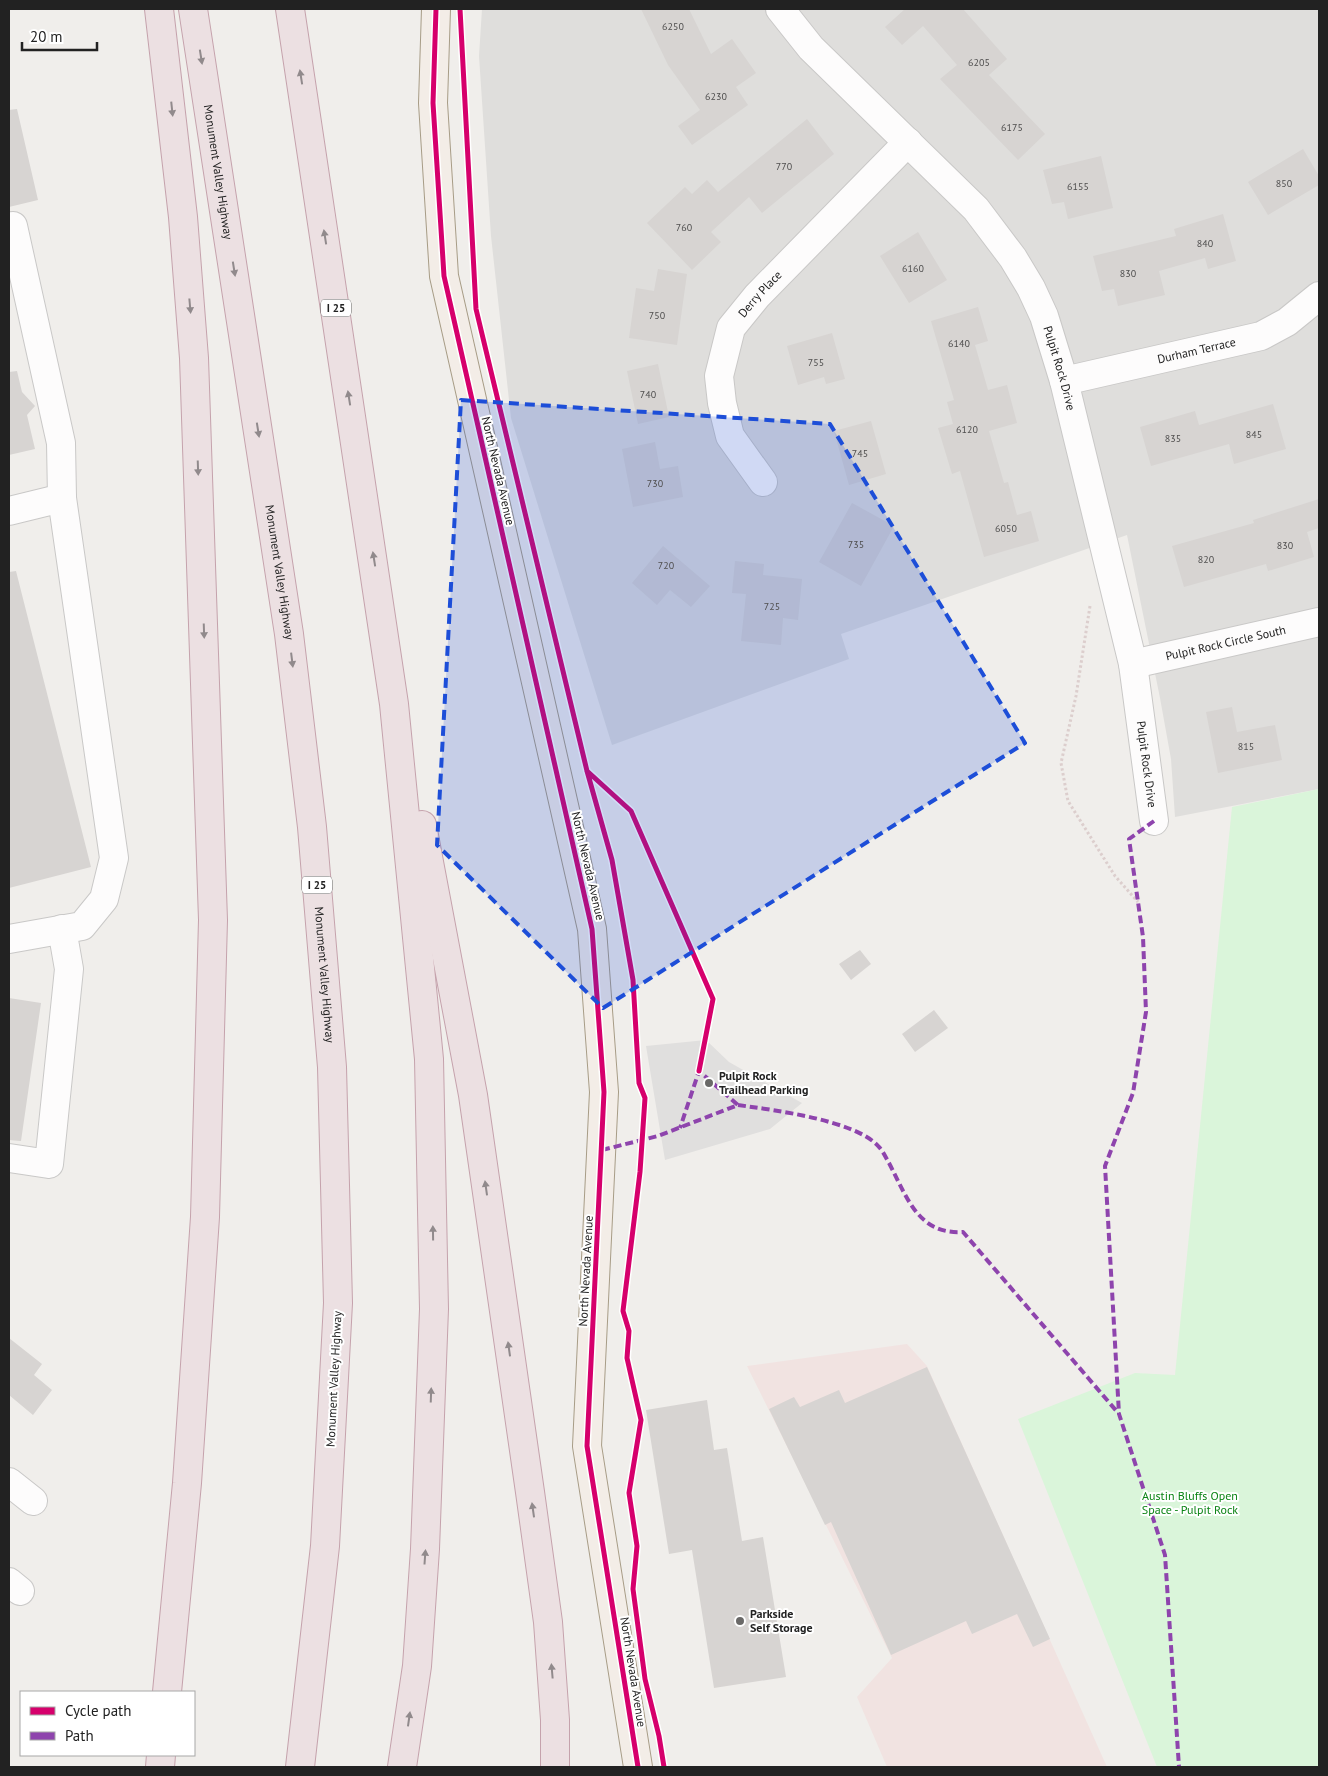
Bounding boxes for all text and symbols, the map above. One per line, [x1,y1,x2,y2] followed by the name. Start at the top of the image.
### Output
[22,20,98,52] scale bar
[662,20,684,33] house number: 6250
[30,27,63,46] text: 20 m
[197,49,205,65] one-way arrow
[968,56,990,69] house number: 6205
[296,68,304,84] one-way arrow
[705,90,727,103] house number: 6230
[168,102,176,118] one-way arrow
[201,103,236,241] street label: Monument Valley Highway
[1001,121,1023,134] house number: 6175
[776,160,793,173] house number: 770
[1276,177,1293,190] house number: 850
[1067,180,1089,193] house number: 6155
[676,221,693,234] house number: 760
[321,229,329,245] one-way arrow
[1197,237,1214,250] house number: 840
[230,262,238,278] one-way arrow
[902,262,924,275] house number: 6160
[735,267,785,320] street label: Derry Place
[1120,267,1137,280] house number: 830
[186,298,194,314] one-way arrow
[321,300,351,316] road number: I 25
[649,309,666,322] house number: 750
[1040,324,1079,412] street label: Pulpit Rock Drive
[1156,334,1237,366] street label: Durham Terrace
[948,337,970,350] house number: 6140
[808,356,824,369] house number: 755
[640,388,657,401] house number: 740
[345,390,353,406] one-way arrow
[479,415,518,527] street label: North Nevada Avenue
[255,422,263,438] one-way arrow
[956,423,978,436] house number: 6120
[1246,428,1262,441] house number: 845
[1165,432,1181,445] house number: 835
[852,447,868,460] house number: 745
[195,460,203,476] one-way arrow
[647,477,664,490] house number: 730
[262,504,298,641] street label: Monument Valley Highway
[995,522,1017,535] house number: 6050
[848,538,864,551] house number: 735
[1277,539,1294,552] house number: 830
[369,550,377,566] one-way arrow
[1198,553,1215,566] house number: 820
[658,559,675,572] house number: 720
[764,600,780,613] house number: 725
[1164,622,1287,663] street label: Pulpit Rock Circle South
[200,623,208,639] one-way arrow
[288,652,296,668] one-way arrow
[1134,720,1160,808] street label: Pulpit Rock Drive
[1238,740,1254,753] house number: 815
[569,810,608,922] street label: North Nevada Avenue
[302,876,332,894] road number: I 25
[312,906,338,1044] street label: Monument Valley Highway
[719,1068,808,1097] place label: Pulpit Rock Trailhead Parking
[703,1077,715,1089] marker: Pulpit Rock Trailhead Parking
[482,1180,490,1196] one-way arrow
[575,1215,596,1327] street label: North Nevada Avenue
[428,1224,436,1240] one-way arrow
[322,1310,345,1447] street label: Monument Valley Highway
[505,1341,513,1357] one-way arrow
[427,1387,435,1403] one-way arrow
[1142,1488,1238,1517] park label: Austin Bluffs Open Space - Pulpit Rock
[528,1501,536,1517] one-way arrow
[421,1549,429,1565] one-way arrow
[750,1606,813,1635] place label: Parkside Self Storage
[734,1615,746,1627] marker: Parkside Self Storage
[617,1616,650,1728] street label: North Nevada Avenue
[547,1663,555,1679] one-way arrow
[20,1691,195,1756] legend
[65,1701,131,1720] text: Cycle path
[405,1711,413,1727] one-way arrow
[65,1726,94,1745] text: Path

